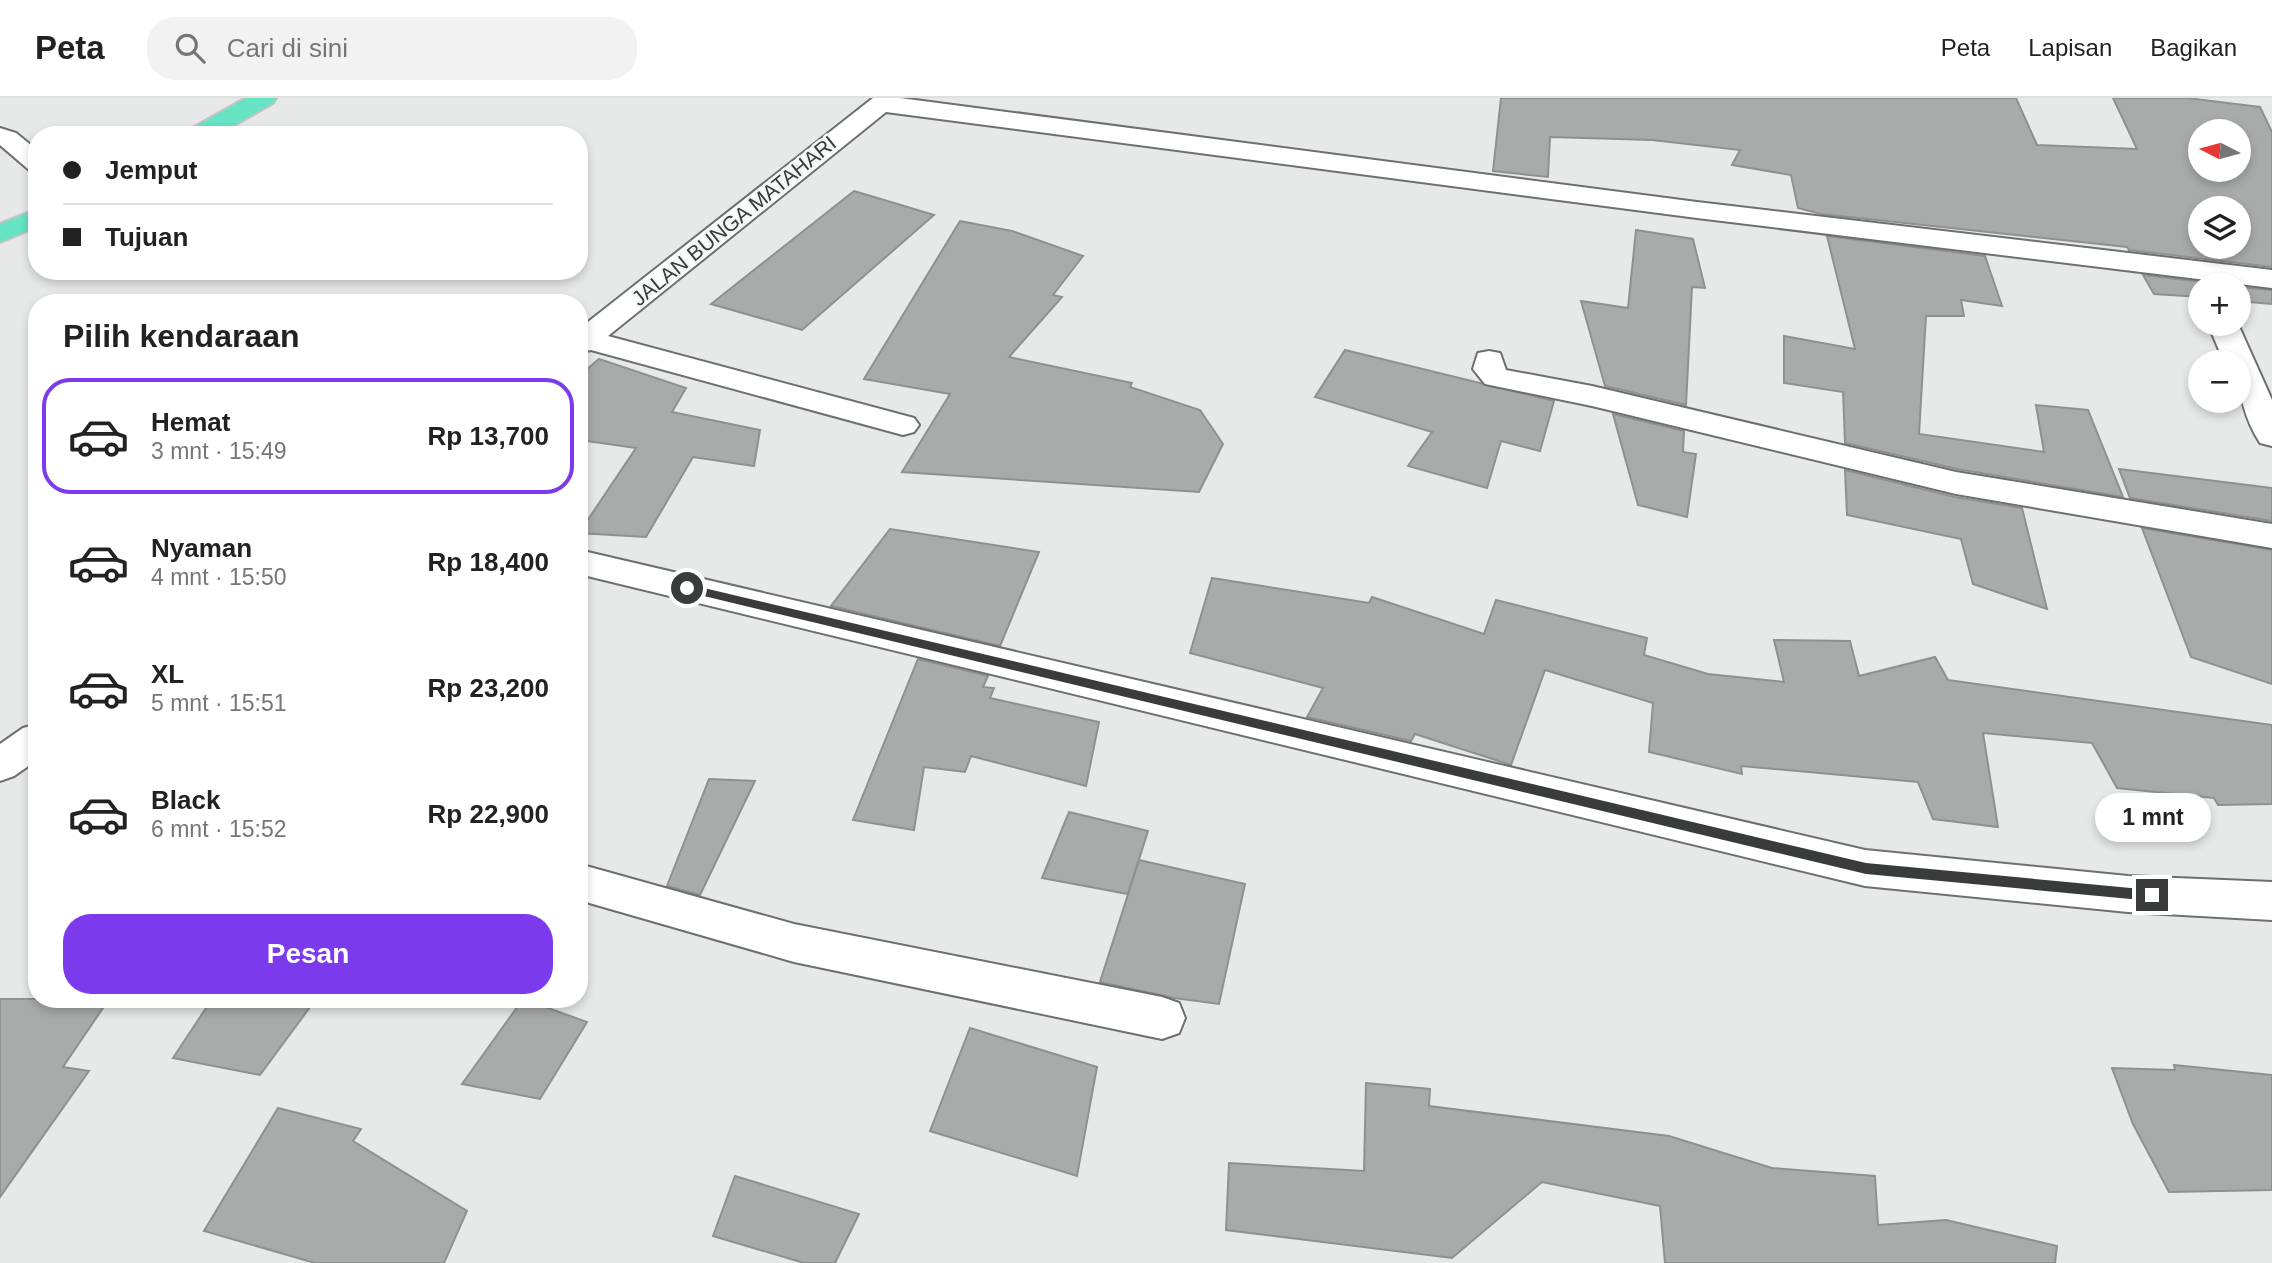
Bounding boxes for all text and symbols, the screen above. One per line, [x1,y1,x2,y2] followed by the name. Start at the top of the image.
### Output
[147,17,637,80] search box
[35,29,105,66] text: Peta
[171,29,209,67] icon: search
[227,33,348,63] text: Cari di sini
[1941,34,1990,61] text: Peta
[2028,34,2112,61] text: Lapisan
[2150,34,2237,61] text: Bagikan
[2188,119,2250,182] north arrow
[2188,119,2251,413] map controls
[627,131,840,310] street label: JALAN BUNGA MATAHARI
[105,155,197,185] text: Jemput
[2188,196,2251,259] button: layers
[105,222,188,252] text: Tujuan
[2188,273,2251,336] button: +
[63,318,300,354] text: Pilih kendaraan
[2188,350,2251,413] button: −
[67,405,130,468] icon: car
[151,407,230,437] text: Hemat
[428,421,549,451] text: Rp 13,700
[151,438,287,464] text: 3 mnt · 15:49
[67,531,130,594] icon: car
[151,533,252,563] text: Nyaman
[428,547,549,577] text: Rp 18,400
[151,564,287,590] text: 4 mnt · 15:50
[671,572,703,604] route start
[67,657,130,720] icon: car
[151,659,184,689] text: XL
[428,673,549,703] text: Rp 23,200
[151,690,287,716] text: 5 mnt · 15:51
[67,783,130,846] icon: car
[151,785,220,815] text: Black
[2094,794,2210,842] callout: 1 mnt
[428,799,549,829] text: Rp 22,900
[2122,804,2184,830] text: 1 mnt
[151,816,287,842] text: 6 mnt · 15:52
[2136,879,2168,911] route end
[63,914,553,994] button: Pesan

